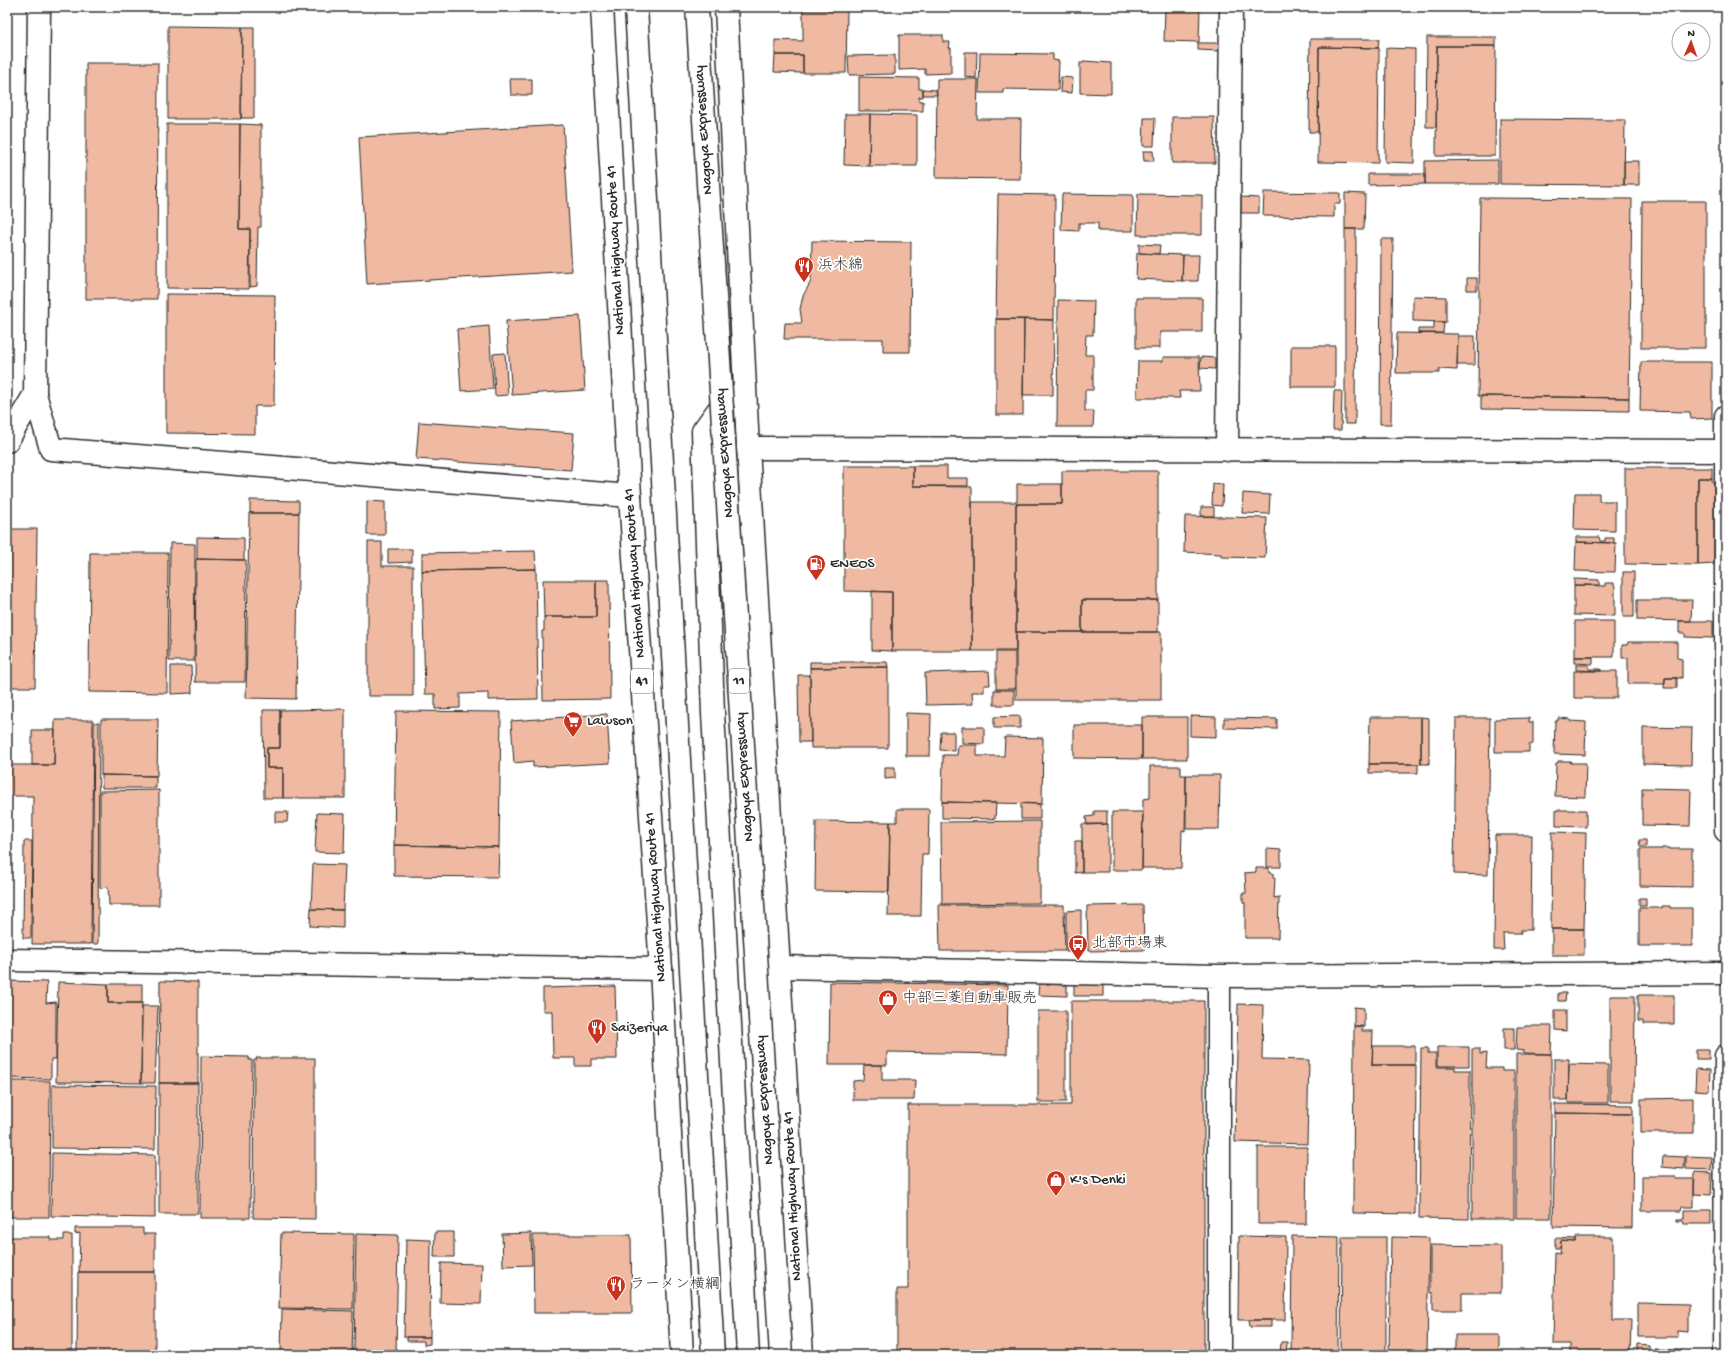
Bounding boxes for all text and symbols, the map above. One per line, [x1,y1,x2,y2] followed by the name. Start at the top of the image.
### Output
[1671,22,1711,62] north arrow
[1687,28,1695,40] text: N
[690,64,718,195] street label: Nagoya Expressway
[603,165,629,335] street label: National Highway Route 41
[793,255,815,283] restaurant icon: 浜木綿
[818,256,863,275] place label: 浜木綿
[711,387,739,518] street label: Nagoya Expressway
[620,488,650,658] street label: National Highway Route 41
[805,553,827,581] fuel station icon: ENEOS
[830,555,875,573] place label: ENEOS
[631,669,653,693] road number: 41
[729,669,749,693] road number: 11
[562,710,584,738] supermarket icon: Lawson
[731,711,759,842] street label: Nagoya Expressway
[587,712,633,730] place label: Lawson
[641,812,671,982] street label: National Highway Route 41
[1067,933,1089,961] bus stop icon: 北部市場東
[1092,934,1167,953] place label: 北部市場東
[877,988,899,1016] shop icon: 中部三菱自動車販売
[902,989,1037,1008] place label: 中部三菱自動車販売
[586,1017,608,1045] restaurant icon: Saizeriya
[611,1019,669,1037] place label: Saizeriya
[751,1034,779,1165] street label: Nagoya Expressway
[780,1111,806,1281] street label: National Highway Route 41
[1045,1169,1067,1197] shop icon: K's Denki
[1070,1171,1126,1189] place label: K's Denki
[605,1274,627,1302] restaurant icon: ラーメン横綱
[630,1276,720,1294] place label: ラーメン横綱

